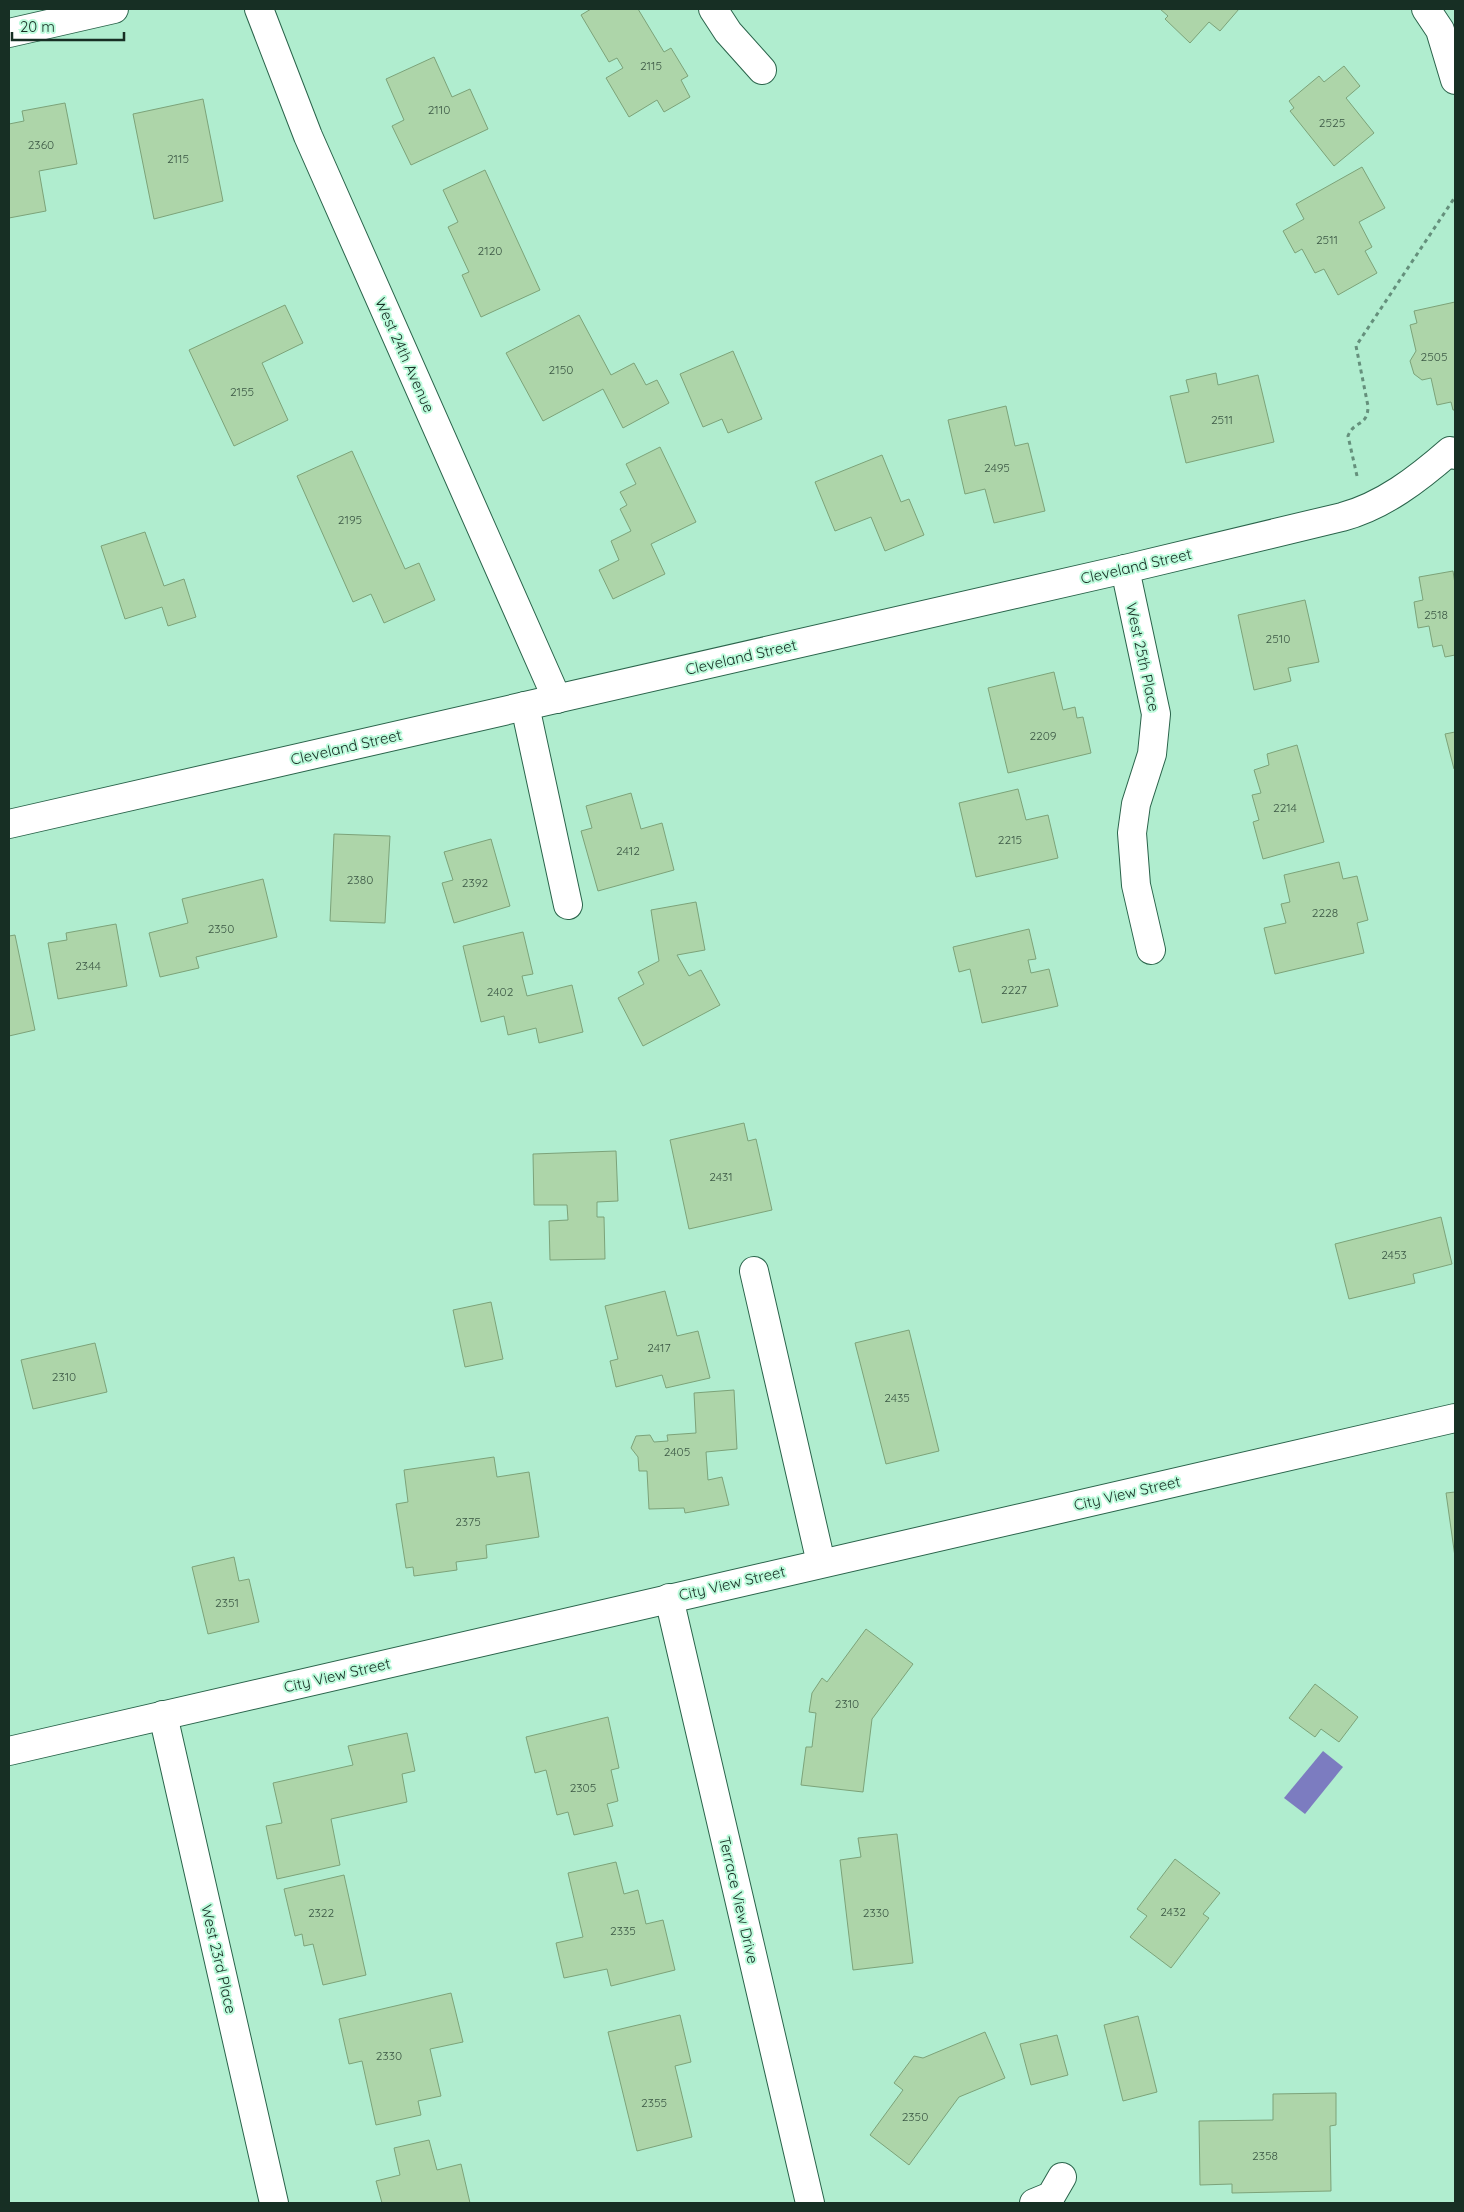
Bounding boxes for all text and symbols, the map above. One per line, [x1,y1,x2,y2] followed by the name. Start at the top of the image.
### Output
[12,10,125,42] scale bar
[20,17,55,36] text: 20 m
[640,58,662,73] house number: 2115
[428,102,450,117] house number: 2110
[1319,115,1345,130] house number: 2525
[28,137,54,152] house number: 2360
[167,151,189,166] house number: 2115
[1316,232,1338,247] house number: 2511
[478,243,502,258] house number: 2120
[371,295,439,415] street label: West 24th Avenue
[1421,349,1447,364] house number: 2505
[549,362,573,377] house number: 2150
[230,384,254,399] house number: 2155
[1211,412,1233,427] house number: 2511
[984,460,1010,475] house number: 2495
[338,512,362,527] house number: 2195
[1079,544,1193,588] street label: Cleveland Street
[1122,601,1164,713] street label: West 25th Place
[1424,607,1448,622] house number: 2518
[1266,631,1290,646] house number: 2510
[684,635,798,679] street label: Cleveland Street
[289,725,403,769] street label: Cleveland Street
[1029,728,1057,743] house number: 2209
[1273,800,1297,815] house number: 2214
[998,832,1022,847] house number: 2215
[616,843,640,858] house number: 2412
[347,872,373,887] house number: 2380
[462,875,488,890] house number: 2392
[1312,905,1338,920] house number: 2228
[208,921,234,936] house number: 2350
[75,958,101,973] house number: 2344
[1001,982,1027,997] house number: 2227
[487,984,514,999] house number: 2402
[709,1169,733,1184] house number: 2431
[1381,1247,1407,1262] house number: 2453
[647,1340,671,1355] house number: 2417
[52,1369,76,1384] house number: 2310
[884,1390,910,1405] house number: 2435
[664,1444,690,1459] house number: 2405
[1072,1472,1182,1514] street label: City View Street
[455,1514,481,1529] house number: 2375
[677,1562,787,1604] street label: City View Street
[215,1595,239,1610] house number: 2351
[282,1654,392,1696] street label: City View Street
[835,1696,859,1711] house number: 2310
[570,1780,596,1795] house number: 2305
[715,1835,763,1965] street label: Terrace View Drive
[197,1903,241,2015] street label: West 23rd Place
[1160,1904,1186,1919] house number: 2432
[308,1905,334,1920] house number: 2322
[863,1905,889,1920] house number: 2330
[610,1923,636,1938] house number: 2335
[376,2048,402,2063] house number: 2330
[641,2095,667,2110] house number: 2355
[902,2109,928,2124] house number: 2350
[1252,2148,1278,2163] house number: 2358

